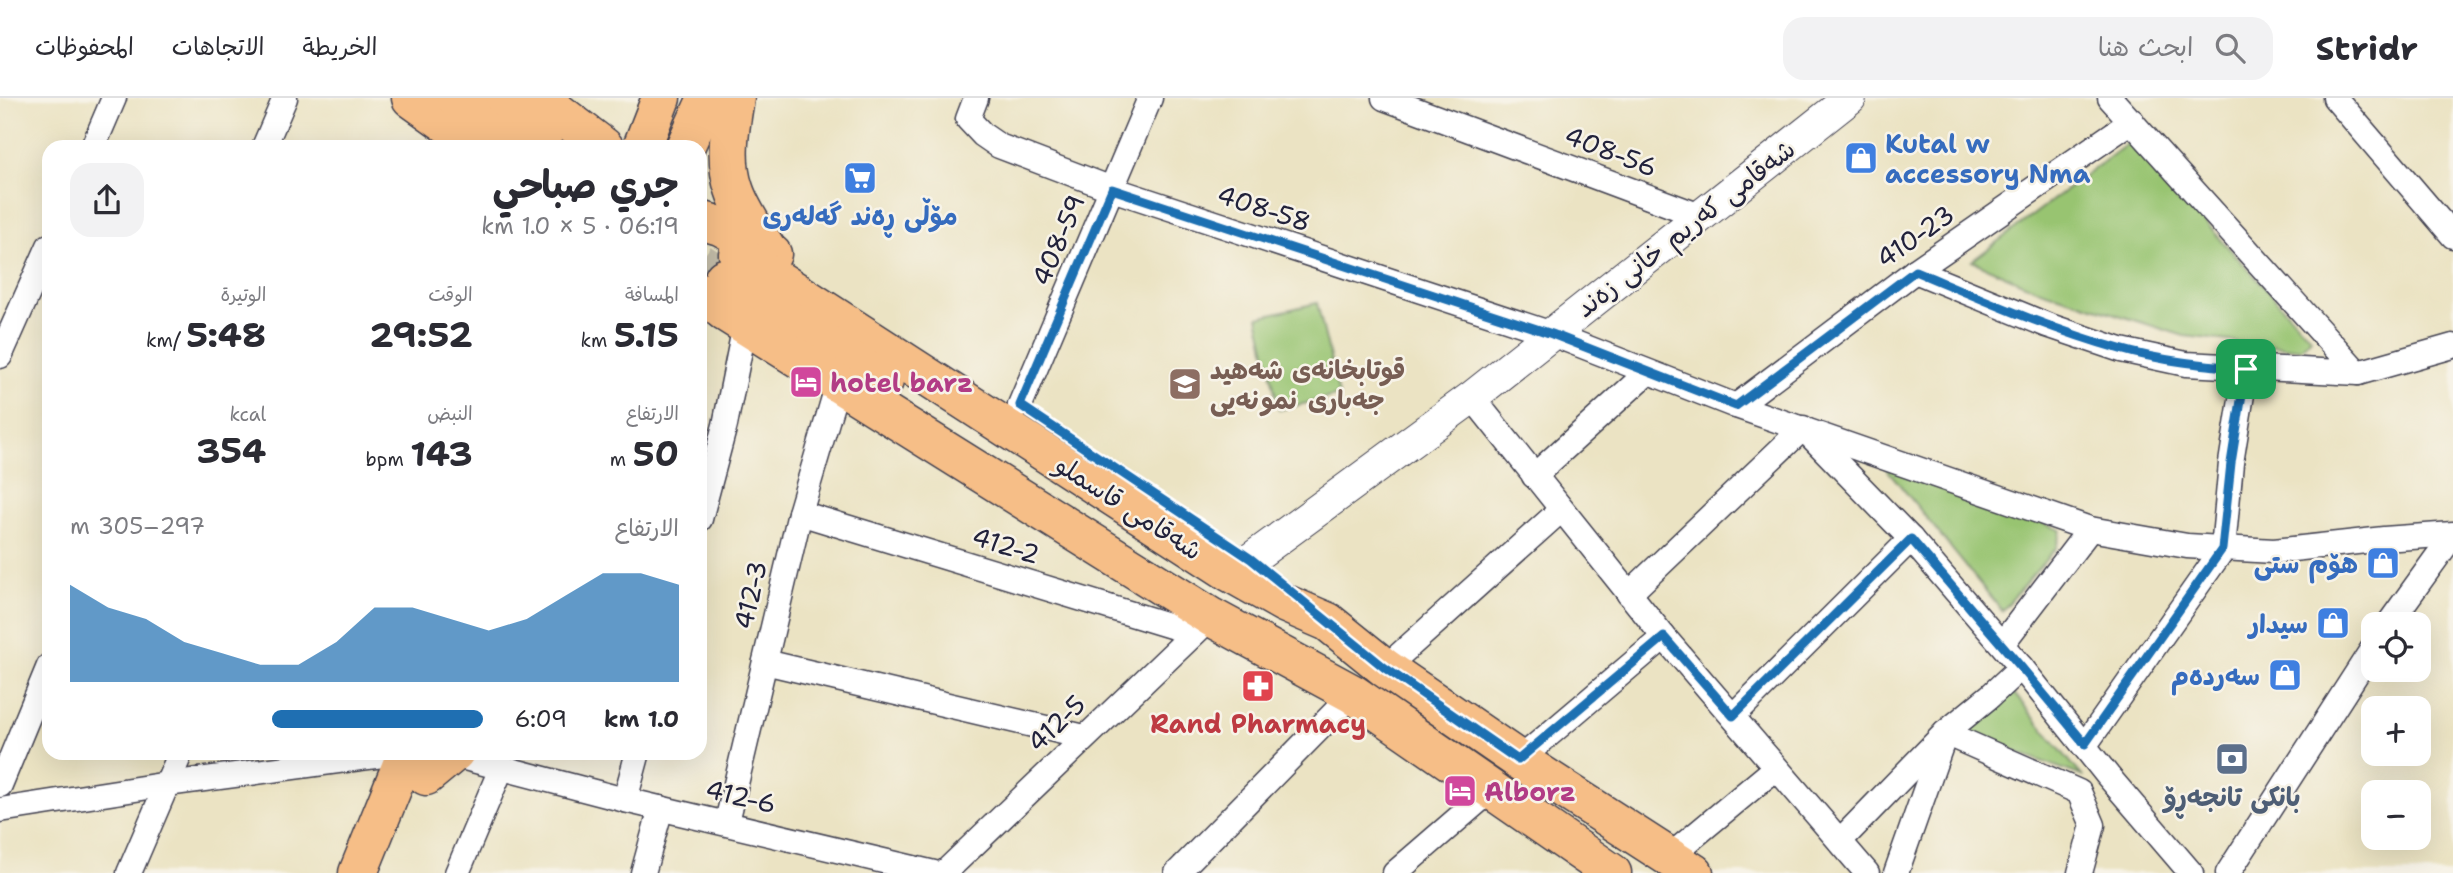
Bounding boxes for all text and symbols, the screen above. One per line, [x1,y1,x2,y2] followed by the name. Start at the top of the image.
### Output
[1783,17,2273,80] search box
[2315,26,2418,71] text: Stridr
[2098,29,2193,64] text: ابحث هنا
[2211,29,2249,67] icon: search
[35,31,134,63] text: المحفوظات
[172,31,265,63] text: الاتجاهات
[303,31,377,63] text: الخريطة
[1560,117,1662,185] street label: 408-56
[1885,126,2091,191] place label: Kutal w accessory Nma
[1568,131,1804,327] street label: شەقامی کەریم خانی زەند
[1842,139,1880,177] shop icon: Kutal w accessory Nma
[492,159,679,210] text: جري صباحي
[841,159,879,197] supermarket icon: مۆڵی ڕەند گەلەری
[70,163,144,237] button: share
[1213,176,1315,240] street label: 408-58
[1023,189,1093,291] street label: 408-59
[762,197,958,238] place label: مۆڵی ڕەند گەلەری
[1869,197,1961,275] street label: 410-23
[481,211,679,241] text: 06:19 · 5 × 1.0 km
[220,282,266,307] text: الوتيرة
[428,282,473,307] text: الوقت
[625,282,679,307] text: المسافة
[186,311,266,358] text: 5:48
[369,311,473,358] text: 29:52
[614,311,679,358] text: 5.15
[146,328,186,353] text: /km
[581,328,614,353] text: km
[2216,339,2276,399] pin
[2227,350,2265,388] icon: arrive
[1210,352,1405,417] place label: قوتابخانەی شەهید جەباری نمونەیی
[787,363,825,401] hotel icon: hotel barz
[830,365,973,400] place label: hotel barz
[1166,365,1204,403] school or university icon: قوتابخانەی شەهید جەباری نمونەیی
[427,401,473,426] text: النبض
[626,401,679,426] text: الارتفاع
[229,402,266,427] text: kcal
[196,427,266,474] text: 354
[410,430,473,477] text: 143
[633,430,679,477] text: 50
[1048,446,1209,568] street label: شەقامی قاسملو
[366,447,410,472] text: bpm
[610,447,633,472] text: m
[70,511,205,541] text: 297–305 m
[615,513,679,543] text: الارتفاع
[968,518,1044,572] street label: 412-2
[2364,544,2402,582] shop icon: هۆم ستی
[2254,546,2358,584] place label: هۆم ستی
[725,557,775,633] street label: 412-3
[2314,604,2352,642] shop icon: سیدار
[2247,606,2308,641] place label: سیدار
[2361,612,2431,850] map controls
[2361,612,2431,682] button: locate
[2266,656,2304,694] shop icon: سەردەم
[2171,658,2260,696] place label: سەردەم
[1239,667,1277,705] pharmacy icon: Rand Pharmacy
[1019,687,1093,759] street label: 412-5
[2361,696,2431,766] button: +
[515,704,567,734] text: 6:09
[604,704,679,734] text: 1.0 km
[1150,706,1366,741] place label: Rand Pharmacy
[2213,740,2251,778] bank icon: بانکی تانجەڕۆ
[702,771,780,821] street label: 412-6
[1441,772,1479,810] hotel icon: Alborz
[1484,774,1576,809] place label: Alborz
[2161,779,2301,819] place label: بانکی تانجەڕۆ
[2361,780,2431,850] button: −

